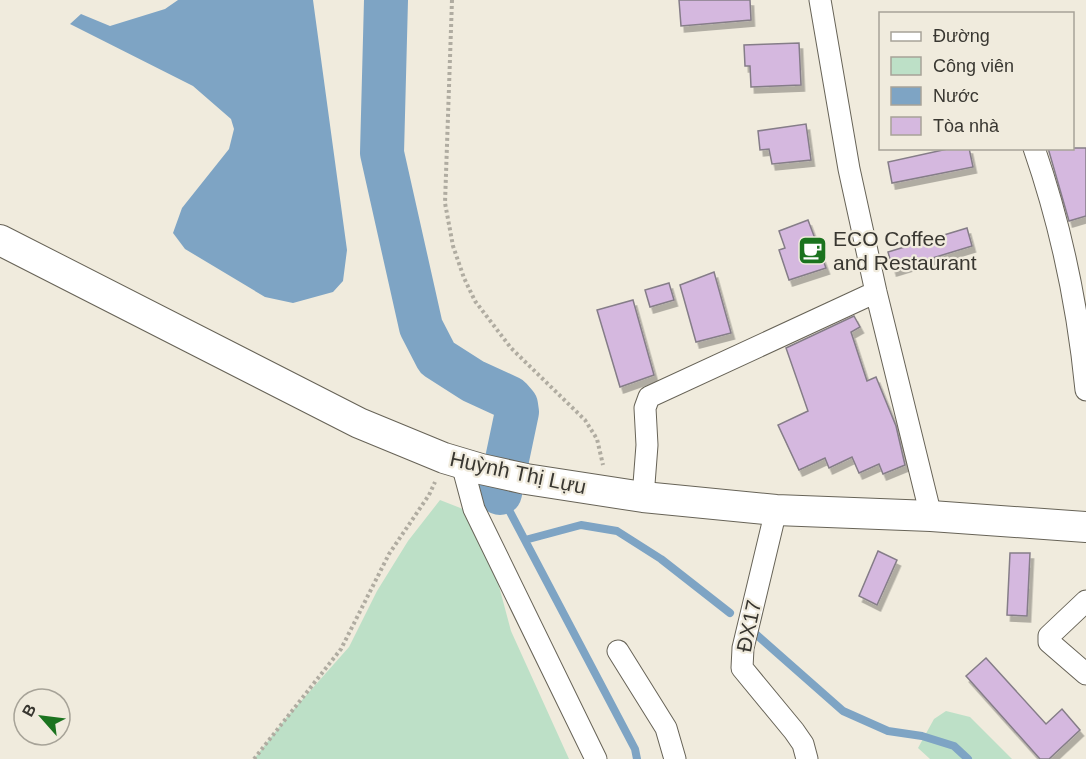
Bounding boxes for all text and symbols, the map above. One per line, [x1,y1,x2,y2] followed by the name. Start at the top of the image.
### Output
[879,12,1074,150] legend
[933,26,990,46] text: Đường
[933,56,1014,76] text: Công viên
[933,86,979,106] text: Nước
[933,116,1000,136] text: Tòa nhà
[833,227,977,274] place label: ECO Coffee and Restaurant
[796,235,828,267] cafe icon: ECO Coffee and Restaurant
[448,447,588,498] street label: Huỳnh Thị Lựu
[732,598,765,654] street label: ĐX17
[12,687,72,747] north arrow
[19,701,39,719] text: B

